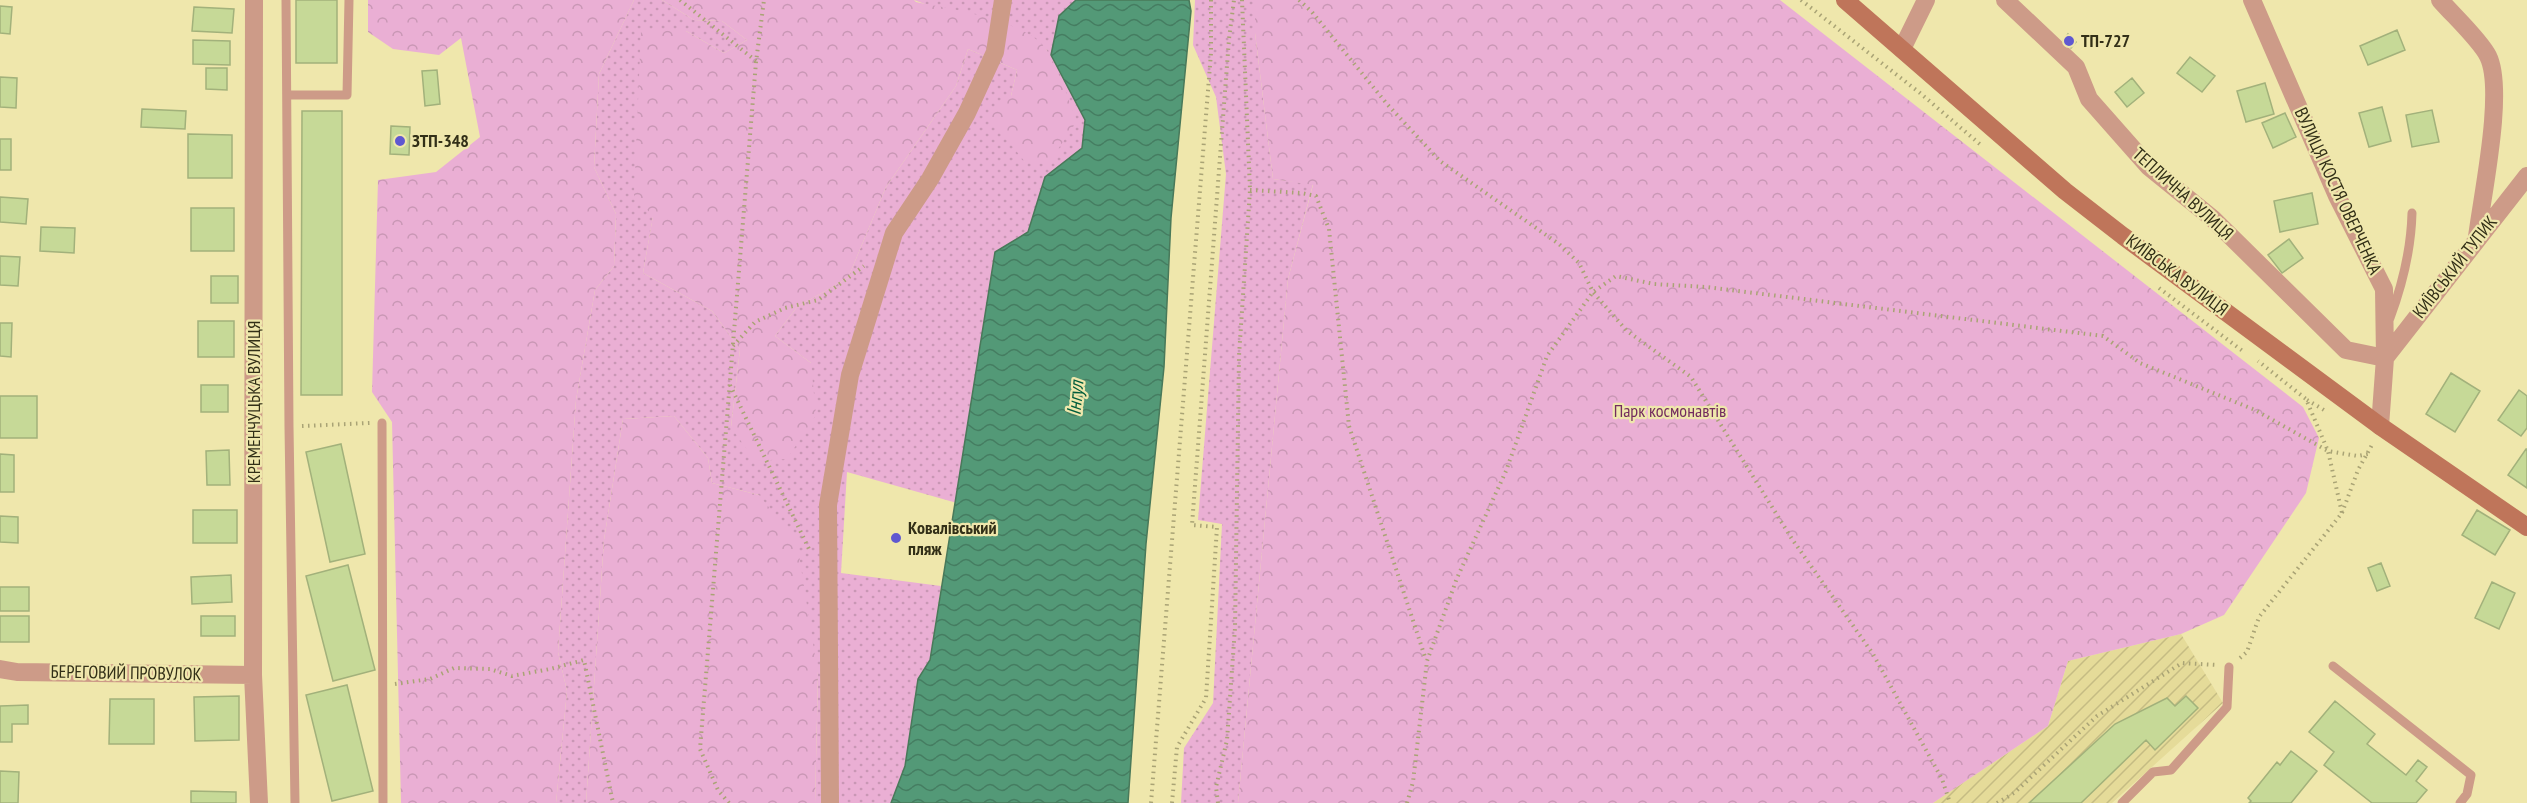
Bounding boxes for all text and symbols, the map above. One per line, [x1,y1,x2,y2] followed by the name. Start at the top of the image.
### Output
[2081,29,2130,52] place label: ТП-727
[2062,34,2076,48] marker: ТП-727
[2290,104,2387,278] street label: ВУЛИЦЯ КОСТЯ ОВЕРЧЕНКА
[412,129,469,152] place label: ЗТП-348
[393,134,407,148] marker: ЗТП-348
[2128,142,2238,245] street label: ТЕПЛИЧНА ВУЛИЦЯ
[2407,211,2502,323] street label: КИЇВСЬКИЙ ТУПИК
[2122,229,2233,320] street label: КИЇВСЬКА ВУЛИЦЯ
[242,321,265,483] street label: КРЕМЕНЧУЦЬКА ВУЛИЦЯ
[1061,378,1090,416] water label: Інгул
[1614,399,1726,422] park label: Парк космонавтів
[908,516,997,560] place label: Ковалівський пляж
[889,531,903,545] marker: Ковалівський пляж
[50,660,202,685] street label: БЕРЕГОВИЙ ПРОВУЛОК

